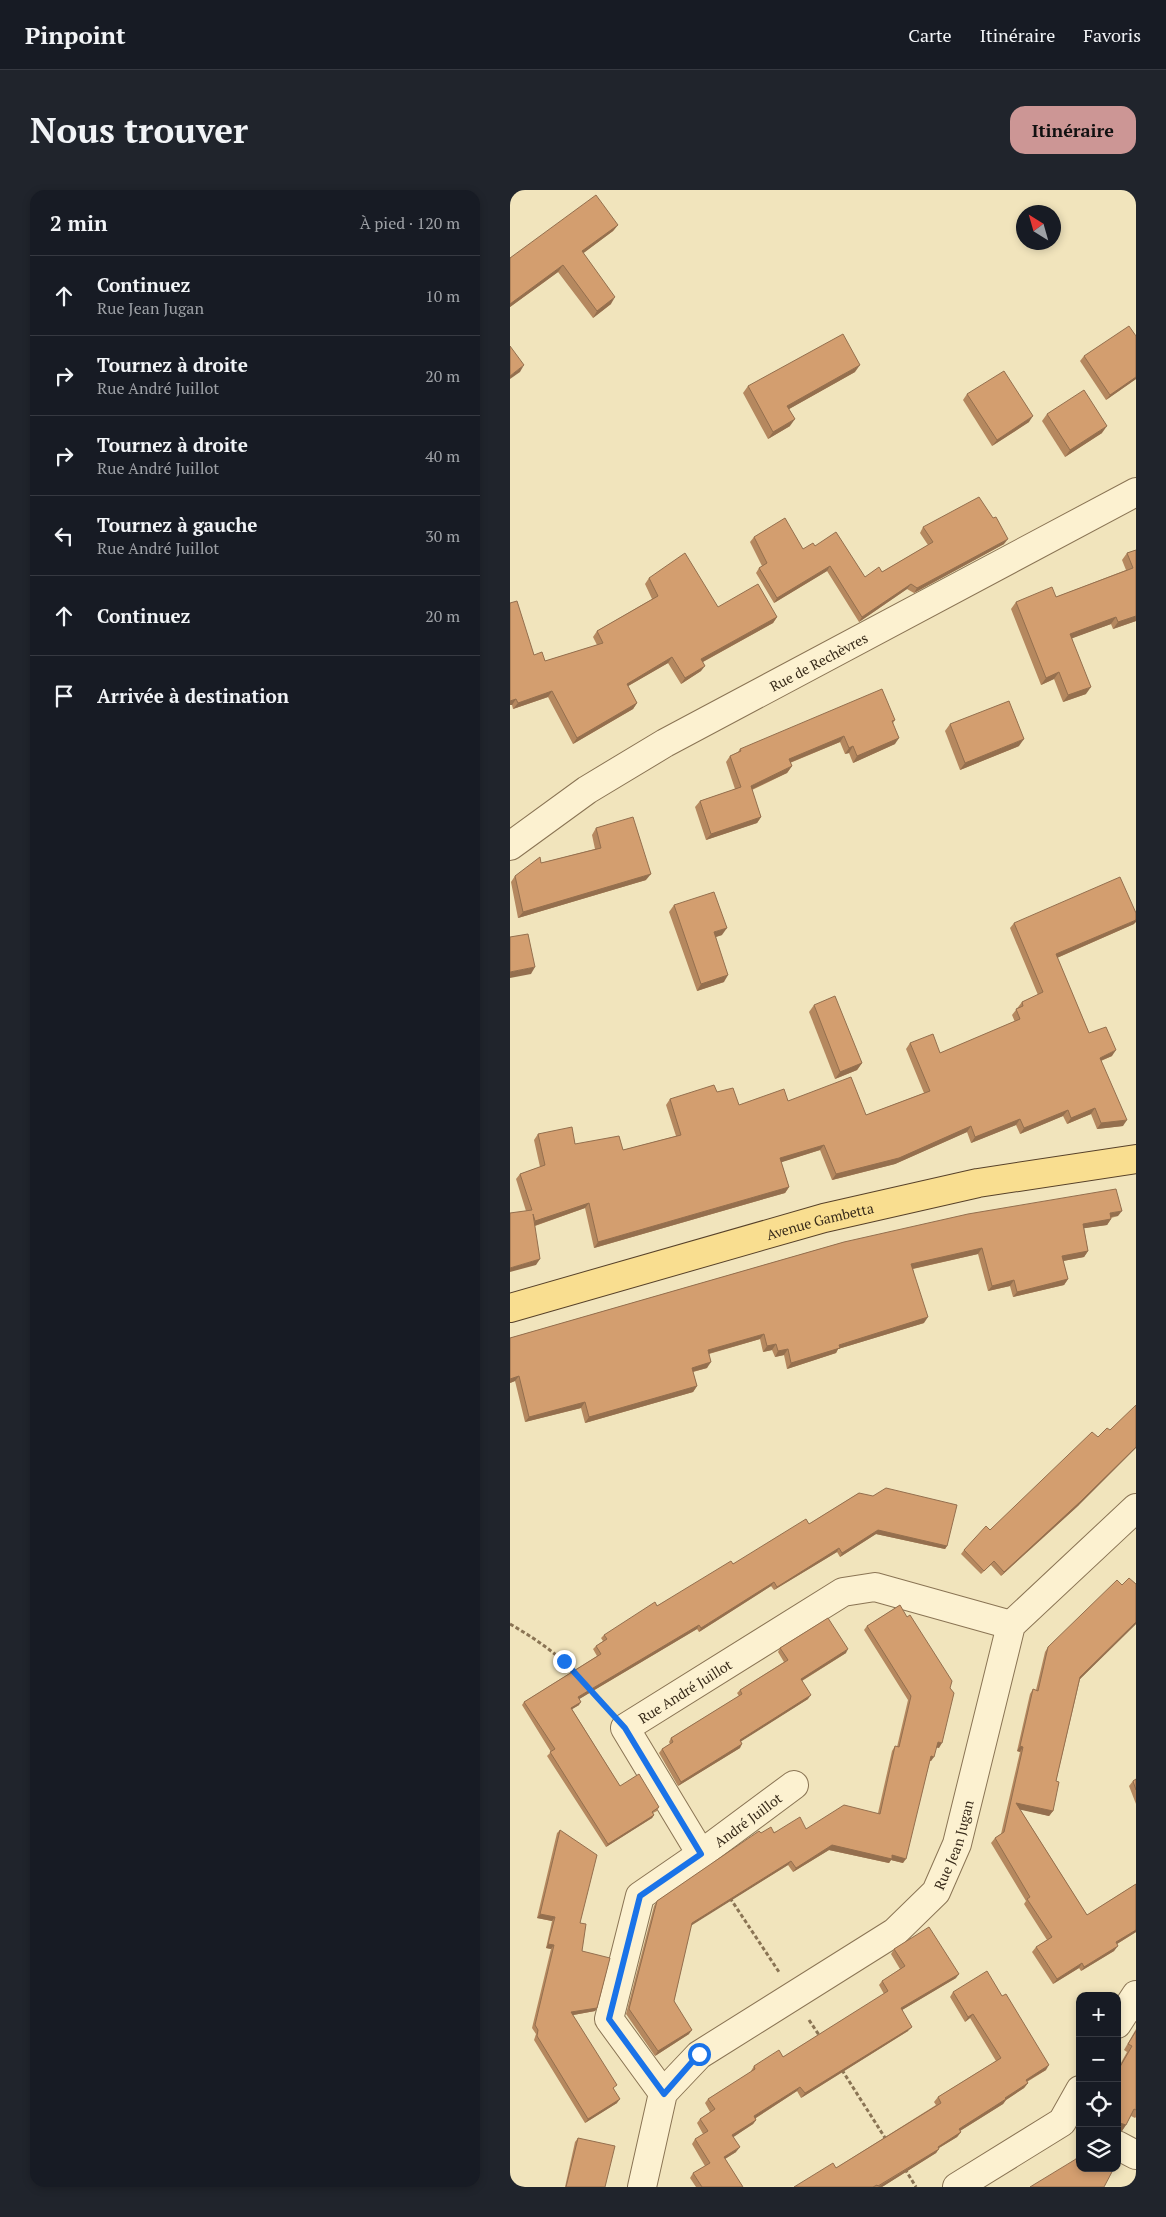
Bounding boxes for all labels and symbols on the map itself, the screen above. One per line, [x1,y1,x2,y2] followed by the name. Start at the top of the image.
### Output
[1016,205,1061,250] north arrow
[766,627,871,695] street label: Rue de Rechèvres
[764,1198,875,1244] street label: Avenue Gambetta
[553,1650,576,1673] route end
[634,1654,736,1727] street label: Rue André Juillot
[710,1788,786,1851] street label: André Juillot
[929,1797,977,1892] street label: Rue Jean Jugan
[688,2043,711,2066] route start

